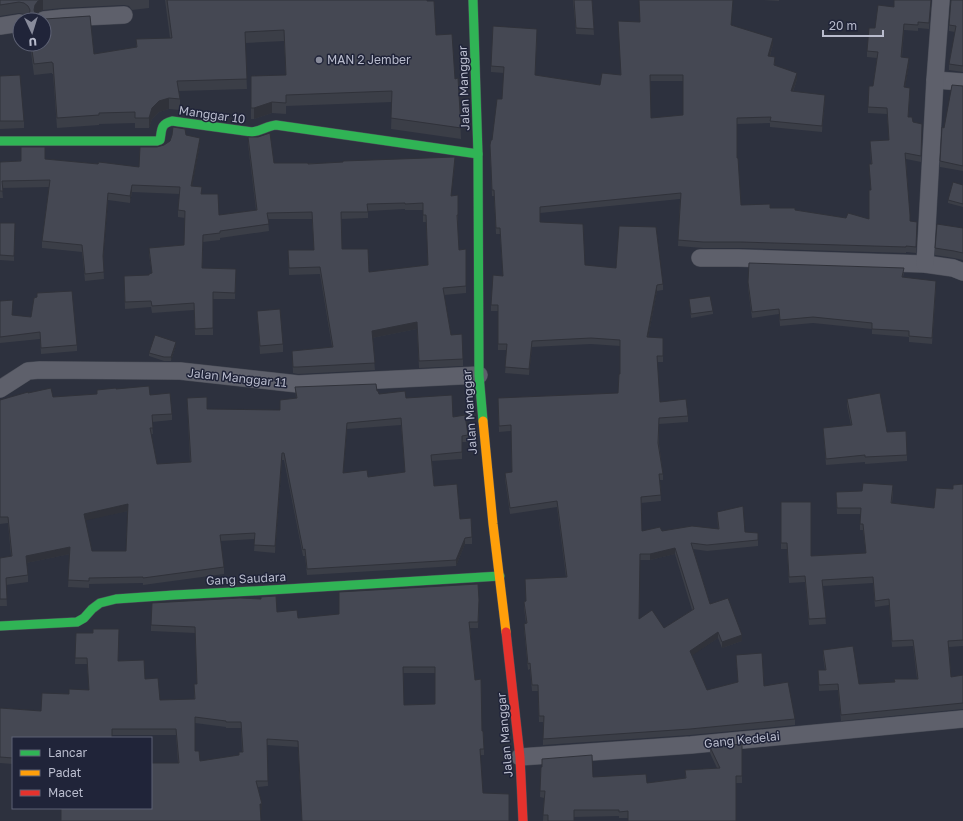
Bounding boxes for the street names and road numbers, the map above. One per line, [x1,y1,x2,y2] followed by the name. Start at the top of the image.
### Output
[455,45,472,131] street label: Jalan Manggar
[178,102,246,127] street label: Manggar 10
[187,365,288,390] street label: Jalan Manggar 11
[459,369,480,455] street label: Jalan Manggar
[206,569,286,588] street label: Gang Saudara
[493,692,516,778] street label: Jalan Manggar
[703,728,781,751] street label: Gang Kedelai

